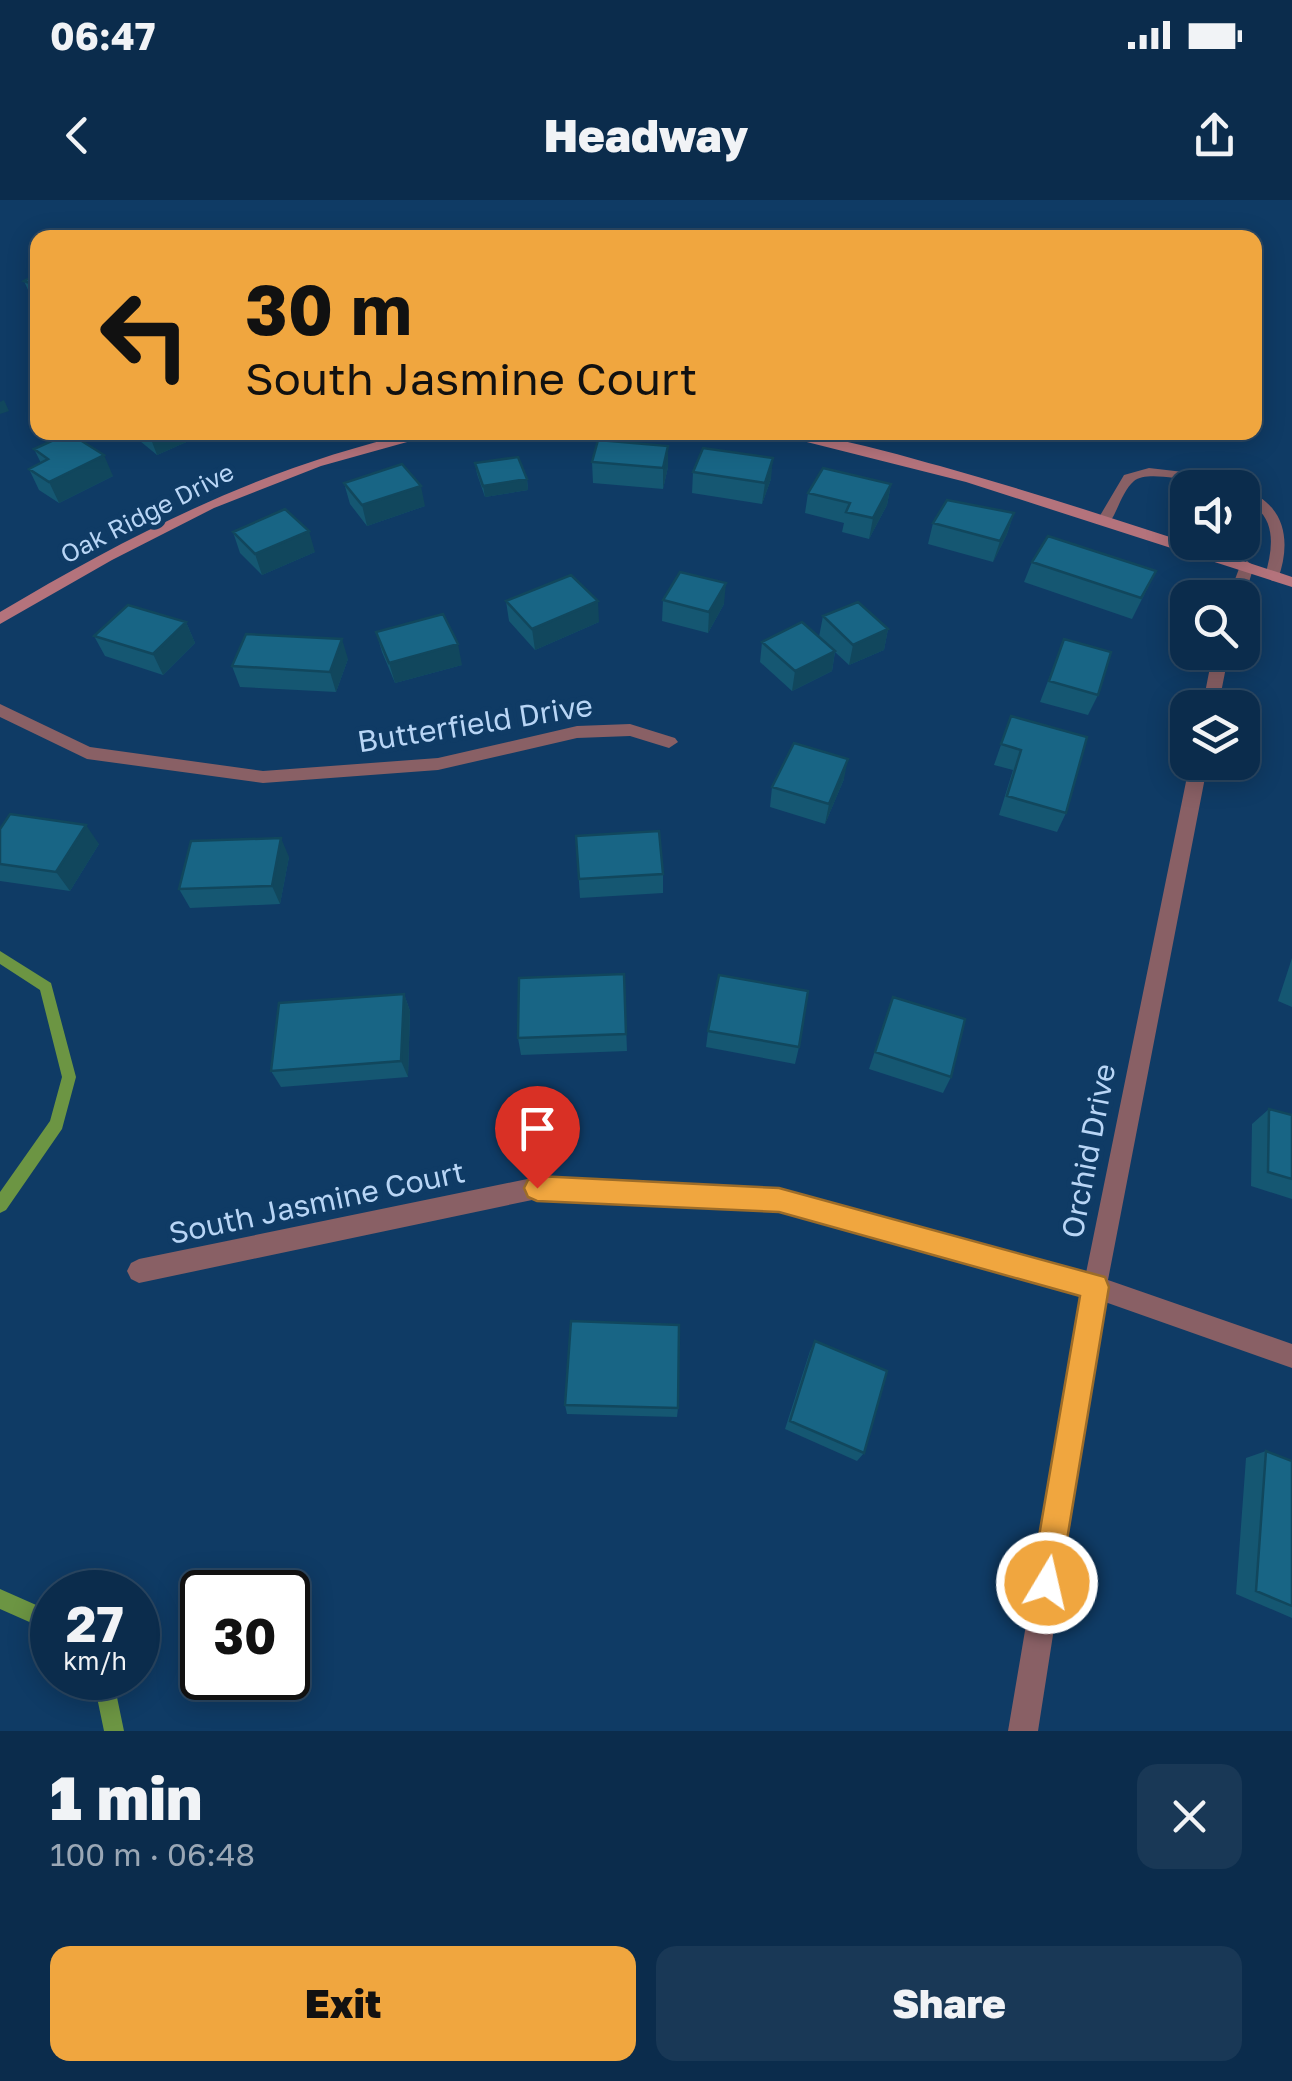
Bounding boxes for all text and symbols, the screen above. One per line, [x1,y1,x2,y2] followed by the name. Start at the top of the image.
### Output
[50,13,155,58] text: 06:47
[50,108,105,163] icon: back
[544,108,748,162] text: Headway
[1187,108,1242,163] icon: share
[245,266,412,350] text: 30 m
[80,270,210,400] icon: left
[245,351,697,405] text: South Jasmine Court
[55,456,239,570] street label: Oak Ridge Drive
[1170,470,1260,780] map controls
[1170,470,1260,560] button: sound
[1170,580,1260,670] button: search
[355,687,595,759] street label: Butterfield Drive
[1170,690,1260,780] button: layers
[1053,1061,1123,1241] street label: Orchid Drive
[495,1086,580,1189] pin
[510,1101,565,1156] icon: arrive
[166,1153,468,1251] street label: South Jasmine Court
[995,1531,1099,1635] position arrow
[180,1570,310,1700] speed limit sign: 30
[66,1593,124,1653] text: 27
[63,1645,127,1676] text: km/h
[50,1761,202,1833] text: 1 min
[1137,1764,1242,1869] button: close
[50,1835,255,1873] text: 100 m · 06:48
[50,1946,636,2061] button: Exit
[656,1946,1242,2061] button: Share

